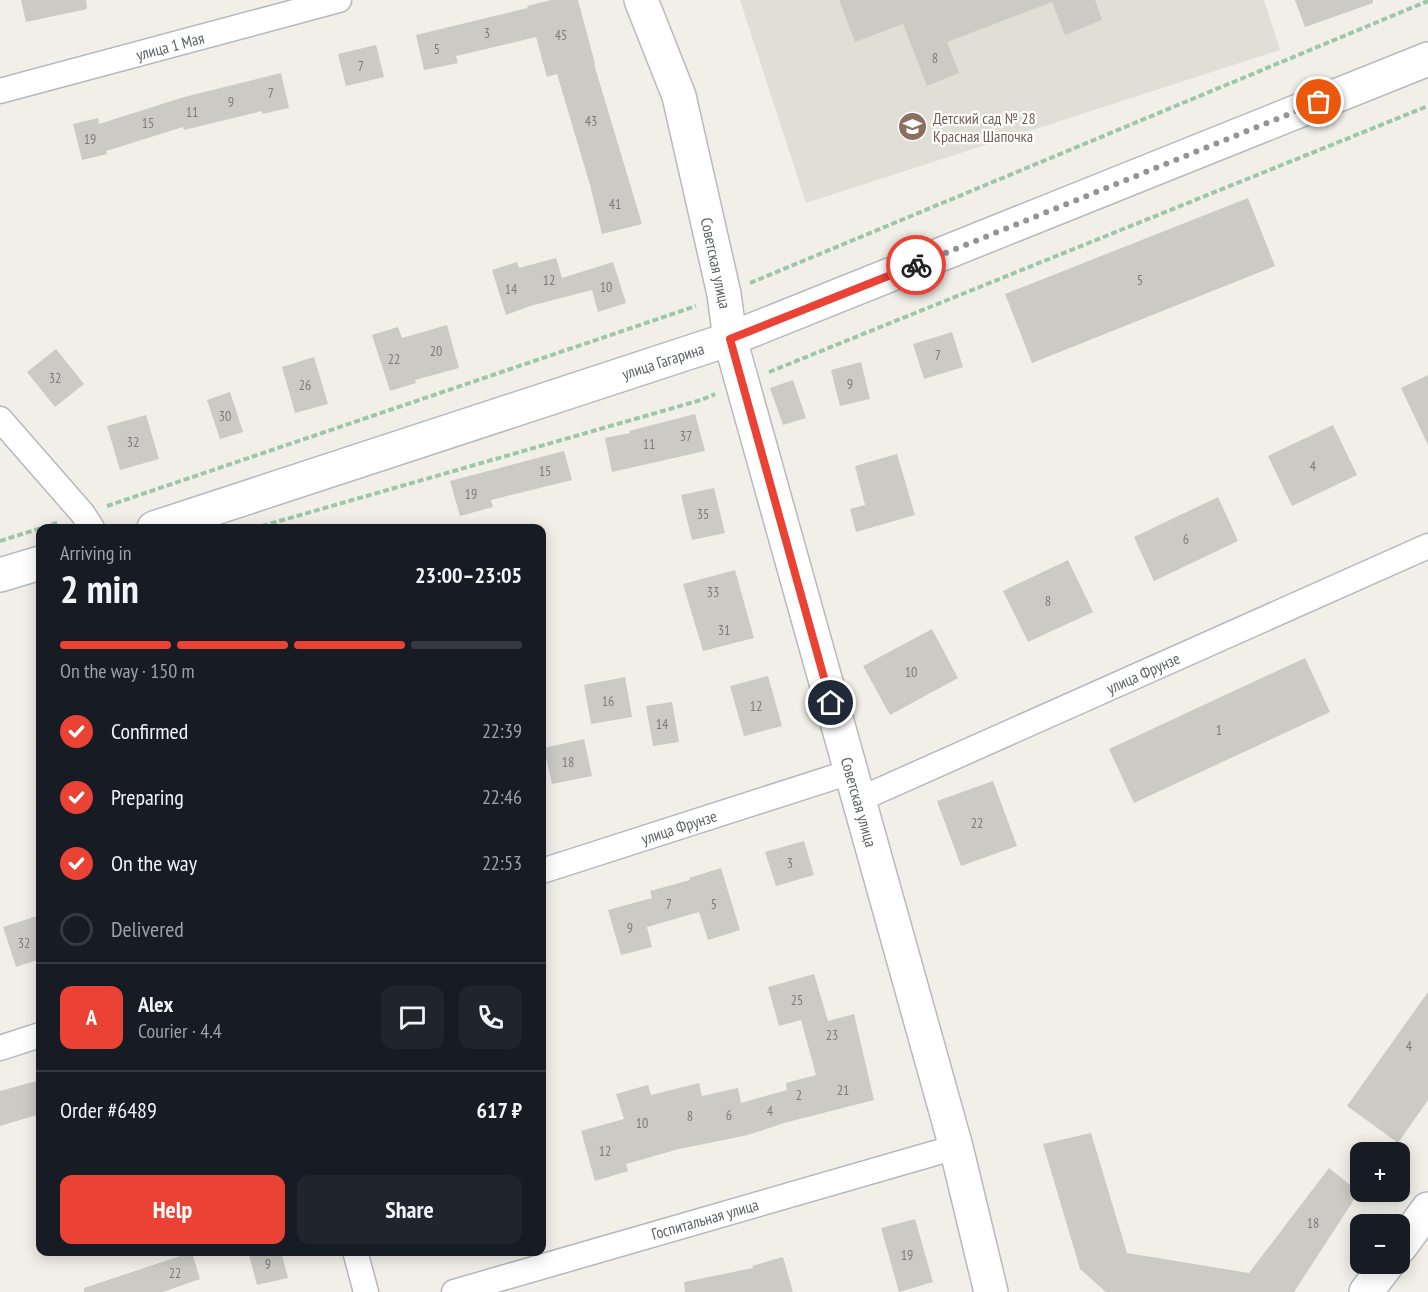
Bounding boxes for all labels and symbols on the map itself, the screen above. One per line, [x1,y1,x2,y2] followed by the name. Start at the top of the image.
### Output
[484,24,490,42] house number: 3
[555,26,567,44] house number: 45
[134,27,206,65] street label: улица 1 Мая
[434,40,440,58] house number: 5
[932,49,938,67] house number: 8
[358,57,364,75] house number: 7
[1293,76,1344,127] pin
[268,84,274,102] house number: 7
[228,93,234,111] house number: 9
[186,103,198,121] house number: 11
[933,108,1036,146] place label: Детский сад № 28 Красная Шапочка
[896,111,928,143] school or university icon: Детский сад № 28 Красная Шапочка
[585,112,597,130] house number: 43
[142,114,154,132] house number: 15
[84,130,96,148] house number: 19
[609,195,621,213] house number: 41
[697,216,735,310] street label: Советская улица
[886,235,946,295] courier
[543,271,555,289] house number: 12
[1137,271,1143,289] house number: 5
[600,278,612,296] house number: 10
[505,280,518,298] house number: 14
[619,338,707,384] street label: улица Гагарина
[430,342,442,360] house number: 20
[935,346,941,364] house number: 7
[388,350,400,368] house number: 22
[49,369,61,387] house number: 32
[847,375,853,393] house number: 9
[299,376,311,394] house number: 26
[219,407,231,425] house number: 30
[680,427,692,445] house number: 37
[127,433,139,451] house number: 32
[643,435,655,453] house number: 11
[1310,457,1317,475] house number: 4
[539,462,551,480] house number: 15
[465,485,477,503] house number: 19
[697,505,709,523] house number: 35
[1183,530,1189,548] house number: 6
[707,583,719,601] house number: 33
[1045,592,1051,610] house number: 8
[718,621,730,639] house number: 31
[1103,648,1183,698] street label: улица Фрунзе
[905,663,917,681] house number: 10
[805,677,856,728] pin
[602,692,614,710] house number: 16
[750,697,762,715] house number: 12
[656,715,669,733] house number: 14
[1216,721,1222,739] house number: 1
[562,753,574,771] house number: 18
[837,755,881,849] street label: Советская улица
[639,805,719,849] street label: улица Фрунзе
[971,814,983,832] house number: 22
[787,854,793,872] house number: 3
[666,895,672,913] house number: 7
[711,895,717,913] house number: 5
[627,919,633,937] house number: 9
[18,934,30,952] house number: 32
[791,991,803,1009] house number: 25
[826,1026,838,1044] house number: 23
[1406,1037,1413,1055] house number: 4
[837,1081,849,1099] house number: 21
[796,1086,802,1104] house number: 2
[767,1102,774,1120] house number: 4
[726,1106,732,1124] house number: 6
[687,1107,693,1125] house number: 8
[636,1114,648,1132] house number: 10
[599,1142,611,1160] house number: 12
[649,1194,761,1244] street label: Госпитальная улица
[1307,1214,1319,1232] house number: 18
[901,1246,913,1264] house number: 19
[265,1255,271,1273] house number: 9
[169,1264,181,1282] house number: 22

